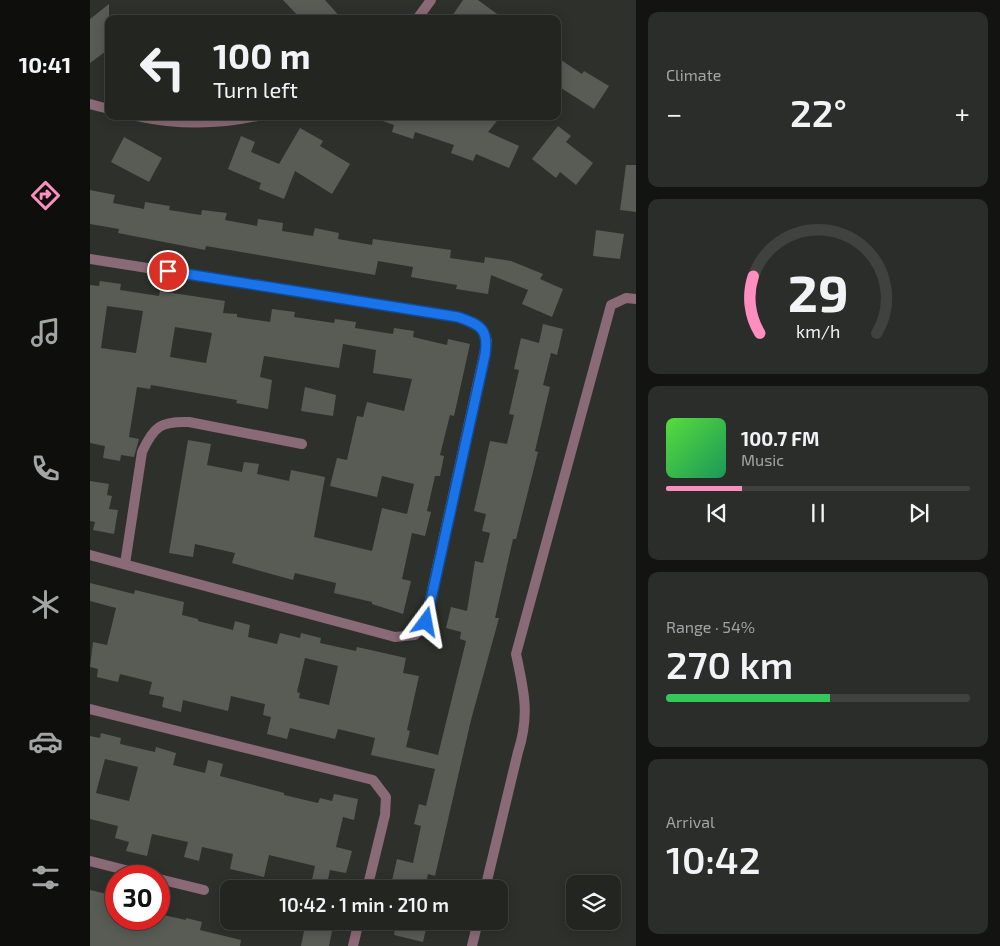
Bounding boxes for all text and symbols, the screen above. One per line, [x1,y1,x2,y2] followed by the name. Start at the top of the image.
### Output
[213,34,311,76] text: 100 m
[130,35,195,100] icon: left
[19,51,71,77] text: 10:41
[666,65,721,84] text: Climate
[213,76,298,102] text: Turn left
[790,89,847,135] text: 22°
[666,96,682,130] text: −
[955,96,970,130] text: +
[28,178,63,213] icon: directions
[147,250,189,292] pin
[154,257,182,285] icon: arrive
[788,260,848,322] text: 29
[28,315,63,350] icon: music
[796,320,840,342] text: km/h
[741,427,819,450] text: 100.7 FM
[741,450,784,469] text: Music
[28,451,63,486] icon: phone
[703,499,731,527] icon: previous
[804,499,832,527] icon: pause
[905,499,933,527] icon: next
[28,587,63,622] icon: climate
[399,595,451,647] position arrow
[666,617,755,636] text: Range · 54%
[666,641,793,687] text: 270 km
[28,724,63,759] icon: car
[666,812,715,831] text: Arrival
[666,836,760,882] text: 10:42
[28,860,63,895] icon: filters
[105,865,170,930] speed limit sign: 30
[566,875,621,930] map controls
[566,875,621,930] button: layers
[279,893,449,916] text: 10:42 · 1 min · 210 m

